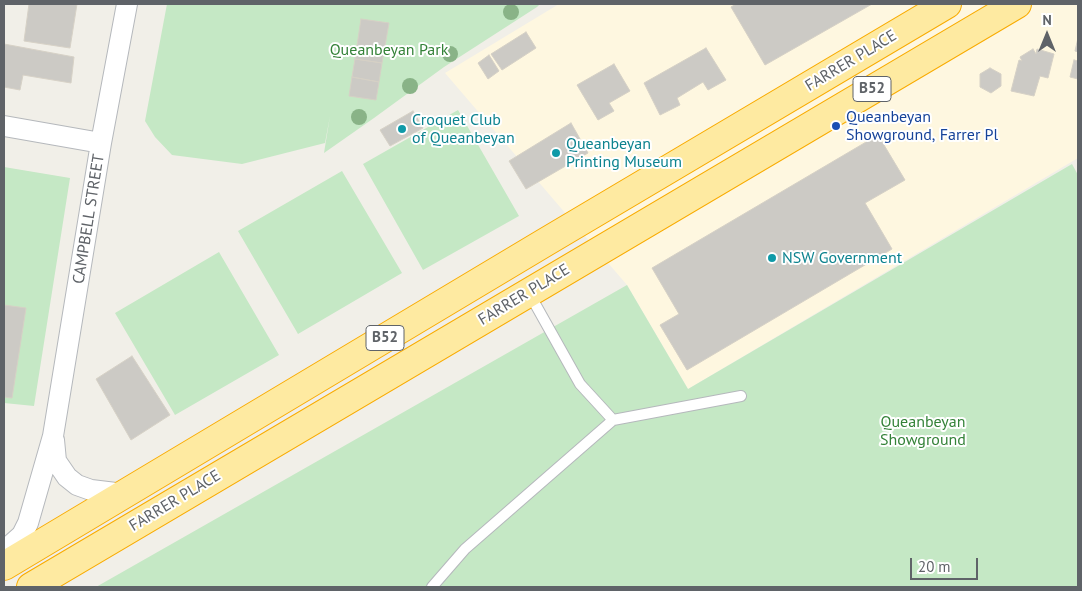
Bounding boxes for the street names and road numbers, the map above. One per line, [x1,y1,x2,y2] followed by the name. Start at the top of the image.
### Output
[802,26,900,96] street label: FARRER PLACE
[853,76,891,102] road number: B52
[69,153,109,285] street label: CAMPBELL STREET
[475,260,573,330] street label: FARRER PLACE
[366,326,404,350] road number: B52
[126,466,224,536] street label: FARRER PLACE

